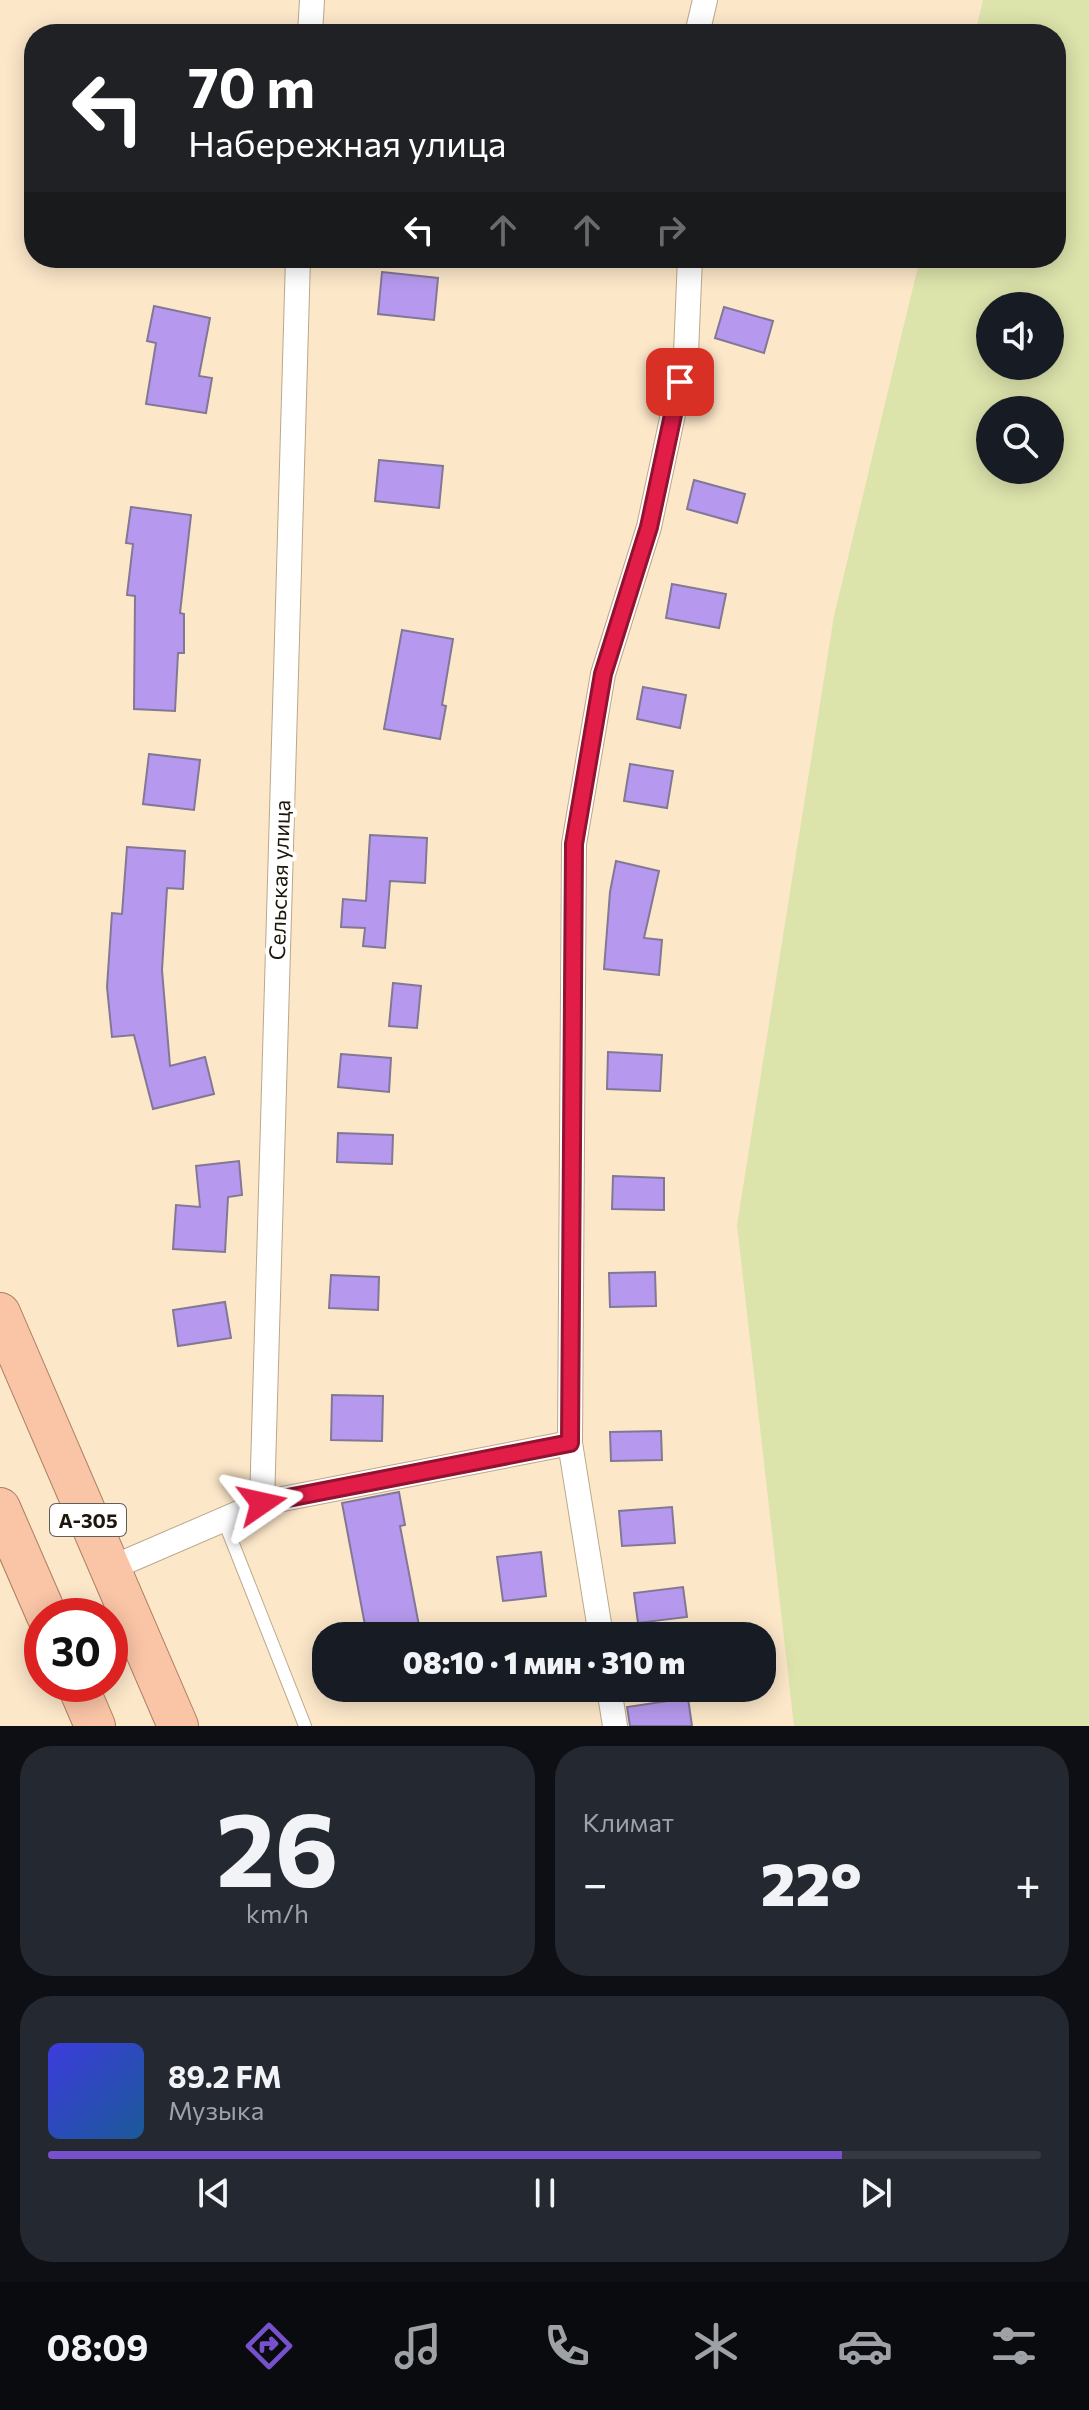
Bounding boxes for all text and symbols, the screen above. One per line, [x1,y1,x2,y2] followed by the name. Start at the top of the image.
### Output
[188,51,315,120] text: 70 m
[56,56,160,160] icon: left
[188,120,507,164] text: Набережная улица
[397,208,441,252] icon: left
[481,208,525,252] icon: ahead
[565,208,609,252] icon: ahead
[649,208,693,252] icon: right
[976,292,1064,484] map controls
[976,292,1064,380] button: sound
[646,348,714,416] pin
[658,360,702,404] icon: arrive
[976,396,1064,484] button: search
[263,799,295,961] street label: Сельская улица
[220,1461,304,1545] position arrow
[50,1504,126,1536] road number: А-305
[24,1598,128,1702] speed limit sign: 30
[403,1643,685,1680] text: 08:10 · 1 мин · 310 m
[216,1781,339,1908] text: 26
[583,1806,674,1837] text: Климат
[761,1845,862,1918] text: 22°
[583,1855,608,1909] text: −
[1015,1855,1041,1909] text: +
[246,1897,309,1928] text: km/h
[168,2057,282,2094] text: 89.2 FM
[168,2094,264,2125] text: Музыка
[192,2171,236,2215] icon: previous
[523,2171,567,2215] icon: pause
[854,2171,898,2215] icon: next
[241,2318,297,2374] icon: directions
[390,2318,446,2374] icon: music
[539,2318,595,2374] icon: phone
[688,2318,744,2374] icon: climate
[837,2318,893,2374] icon: car
[986,2318,1042,2374] icon: filters
[47,2324,148,2368] text: 08:09

